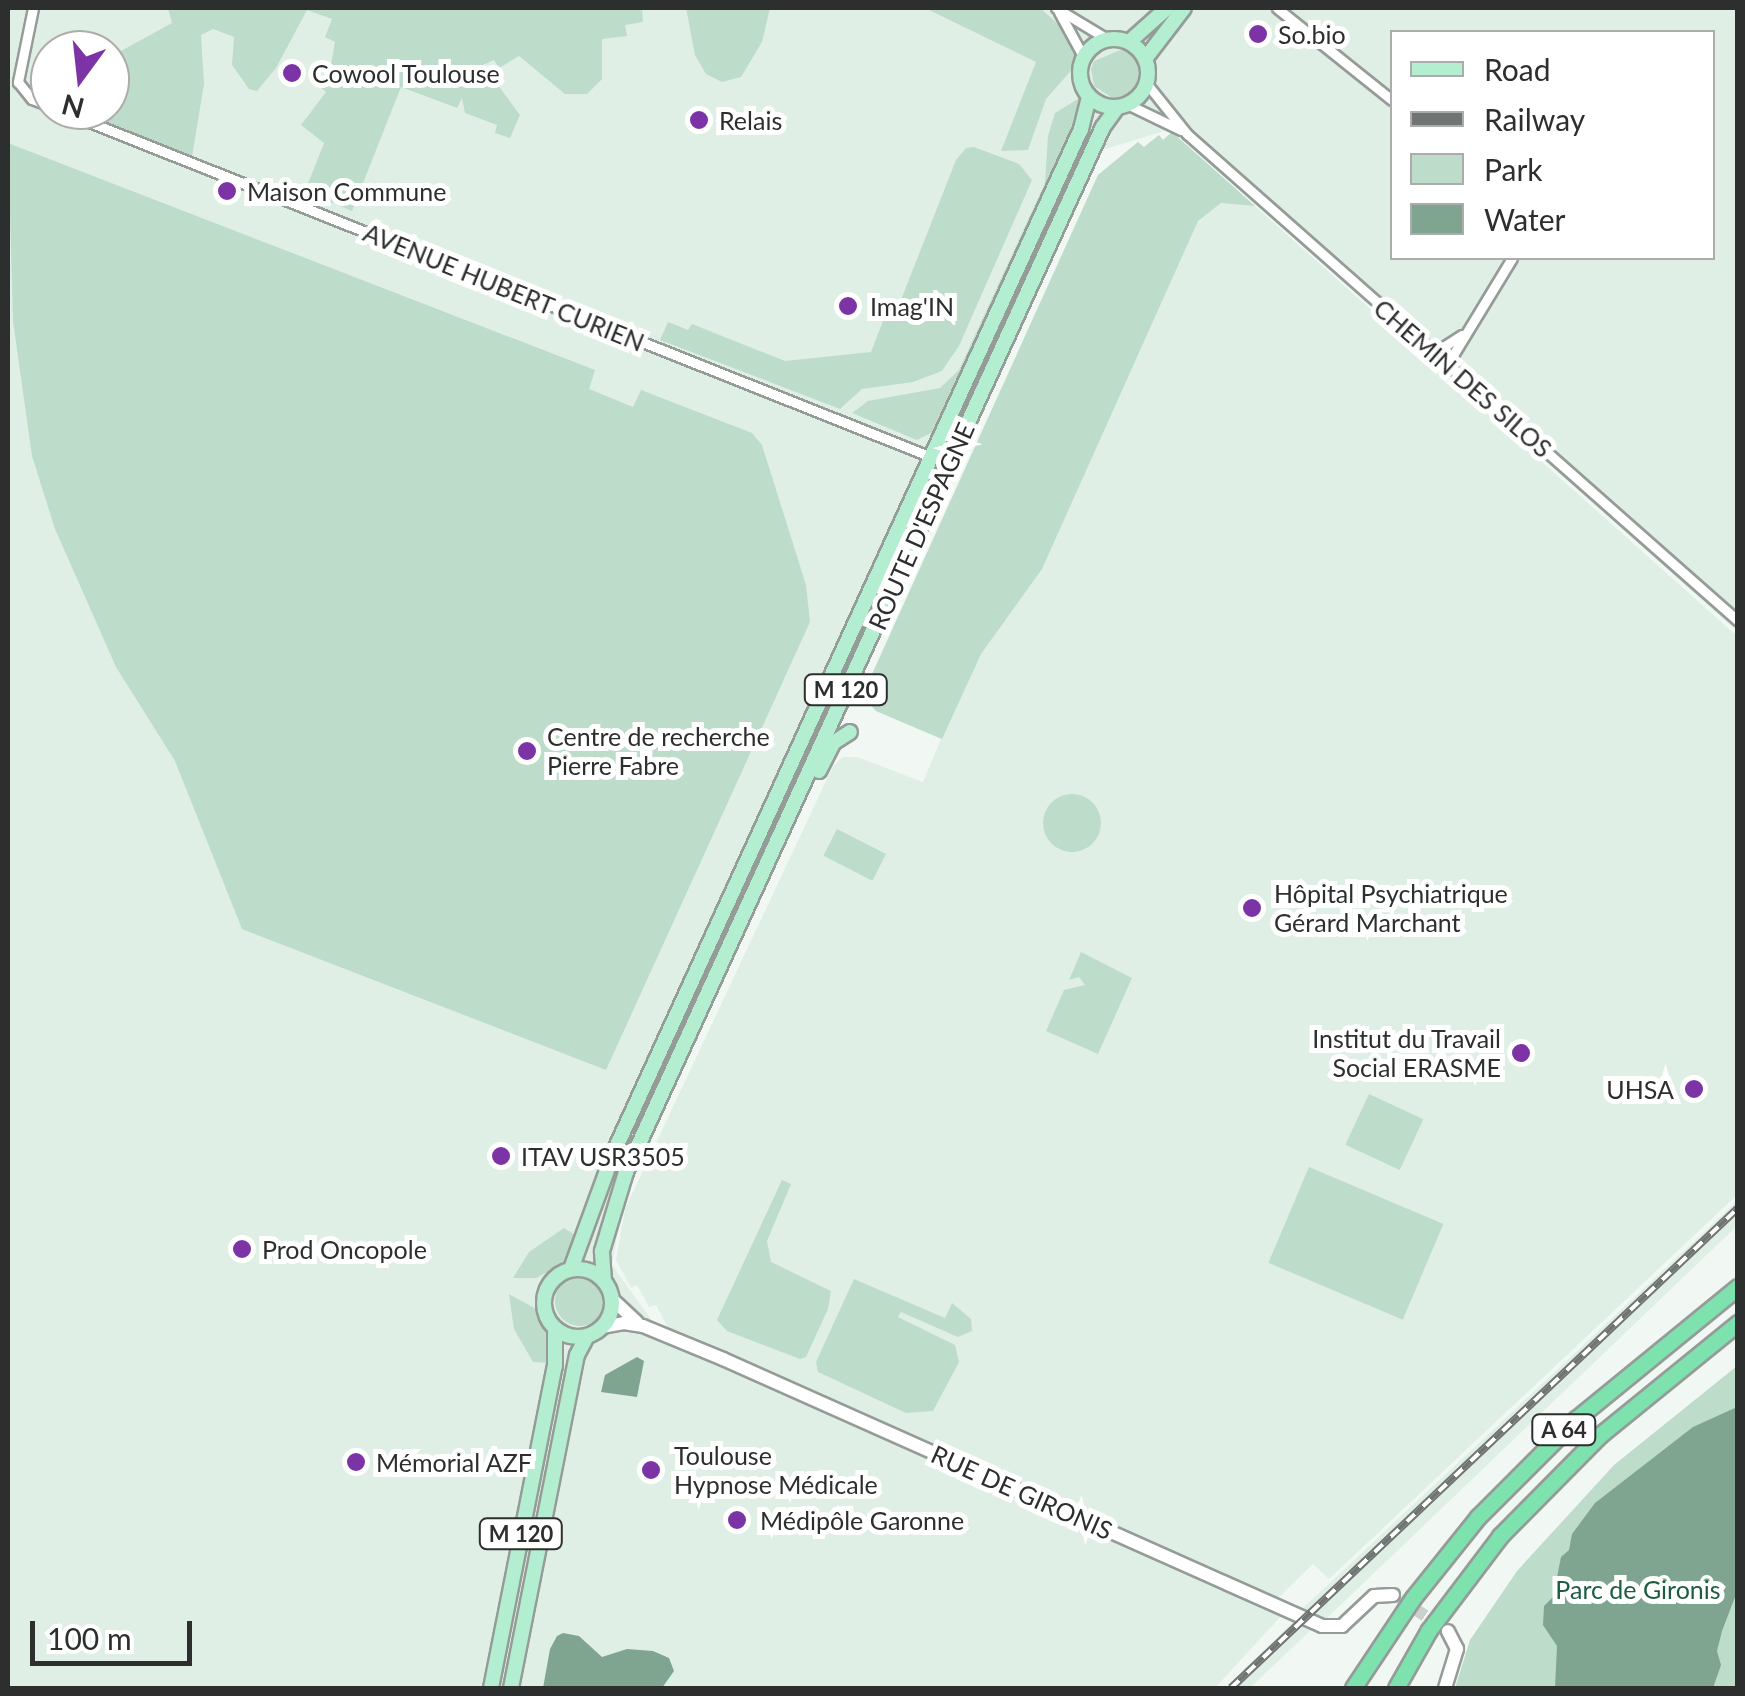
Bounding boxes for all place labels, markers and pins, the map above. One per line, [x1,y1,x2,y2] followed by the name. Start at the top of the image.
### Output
[1278,19,1346,49] place label: So.bio
[1247,23,1269,45] marker: So.bio
[312,58,500,88] place label: Cowool Toulouse
[281,62,303,84] marker: Cowool Toulouse
[719,105,782,135] place label: Relais
[688,109,710,131] marker: Relais
[247,176,446,206] place label: Maison Commune
[216,180,238,202] marker: Maison Commune
[870,291,954,321] place label: Imag'IN
[835,293,861,319] marker: Imag'IN
[547,722,770,781] place label: Centre de recherche Pierre Fabre
[516,740,538,762] marker: Centre de recherche Pierre Fabre
[1274,879,1508,938] place label: Hôpital Psychiatrique Gérard Marchant
[1239,895,1265,921] marker: Hôpital Psychiatrique Gérard Marchant
[1311,1024,1501,1083] place label: Institut du Travail Social ERASME
[1510,1042,1532,1064] marker: Institut du Travail Social ERASME
[1606,1074,1674,1104] place label: UHSA
[1683,1078,1705,1100] marker: UHSA
[521,1141,686,1171] place label: ITAV USR3505
[490,1145,512,1167] marker: ITAV USR3505
[262,1234,427,1264] place label: Prod Oncopole
[231,1238,253,1260] marker: Prod Oncopole
[674,1441,878,1500] place label: Toulouse Hypnose Médicale
[376,1447,533,1477] place label: Mémorial AZF
[345,1451,367,1473] marker: Mémorial AZF
[638,1457,664,1483] marker: Toulouse Hypnose Médicale
[760,1505,964,1535] place label: Médipôle Garonne
[724,1507,750,1533] marker: Médipôle Garonne

